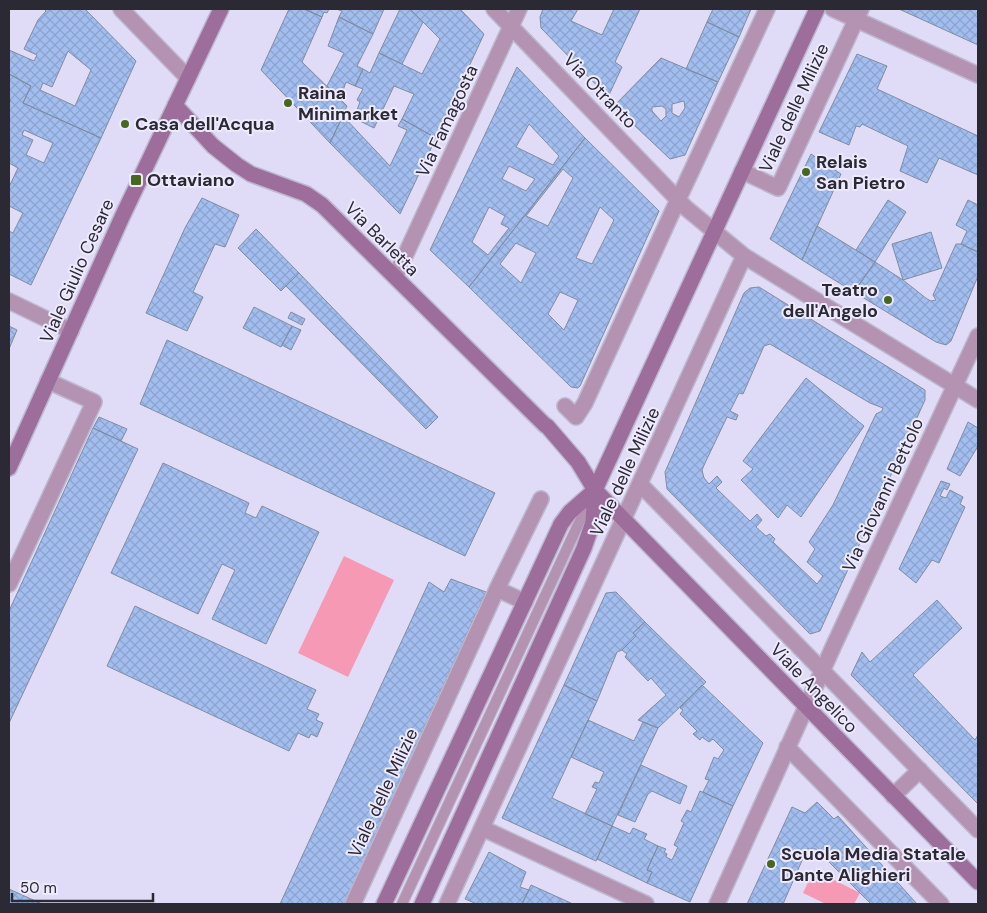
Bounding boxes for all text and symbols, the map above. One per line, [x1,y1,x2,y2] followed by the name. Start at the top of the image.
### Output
[753,39,835,177] street label: Viale delle Milizie
[558,48,642,134] street label: Via Otranto
[410,61,484,181] street label: Via Famagosta
[298,81,398,126] place label: Raina Minimarket
[282,97,294,109] marker: Raina Minimarket
[135,112,274,136] place label: Casa dell'Acqua
[119,118,131,130] marker: Casa dell'Acqua
[816,150,905,195] place label: Relais San Pietro
[800,166,812,178] marker: Relais San Pietro
[147,168,235,192] place label: Ottaviano
[129,173,143,187] marker: Ottaviano
[34,195,120,347] street label: Viale Giulio Cesare
[340,197,424,281] street label: Via Barletta
[783,278,878,323] place label: Teatro dell'Angelo
[882,294,894,306] marker: Teatro dell'Angelo
[584,403,666,541] street label: Viale delle Milizie
[837,414,929,576] street label: Via Giovanni Bettolo
[765,638,863,738] street label: Viale Angelico
[342,724,424,862] street label: Viale delle Milizie
[781,842,966,887] place label: Scuola Media Statale Dante Alighieri
[765,858,777,870] marker: Scuola Media Statale Dante Alighieri
[12,870,154,902] scale bar
[20,878,57,898] text: 50 m

